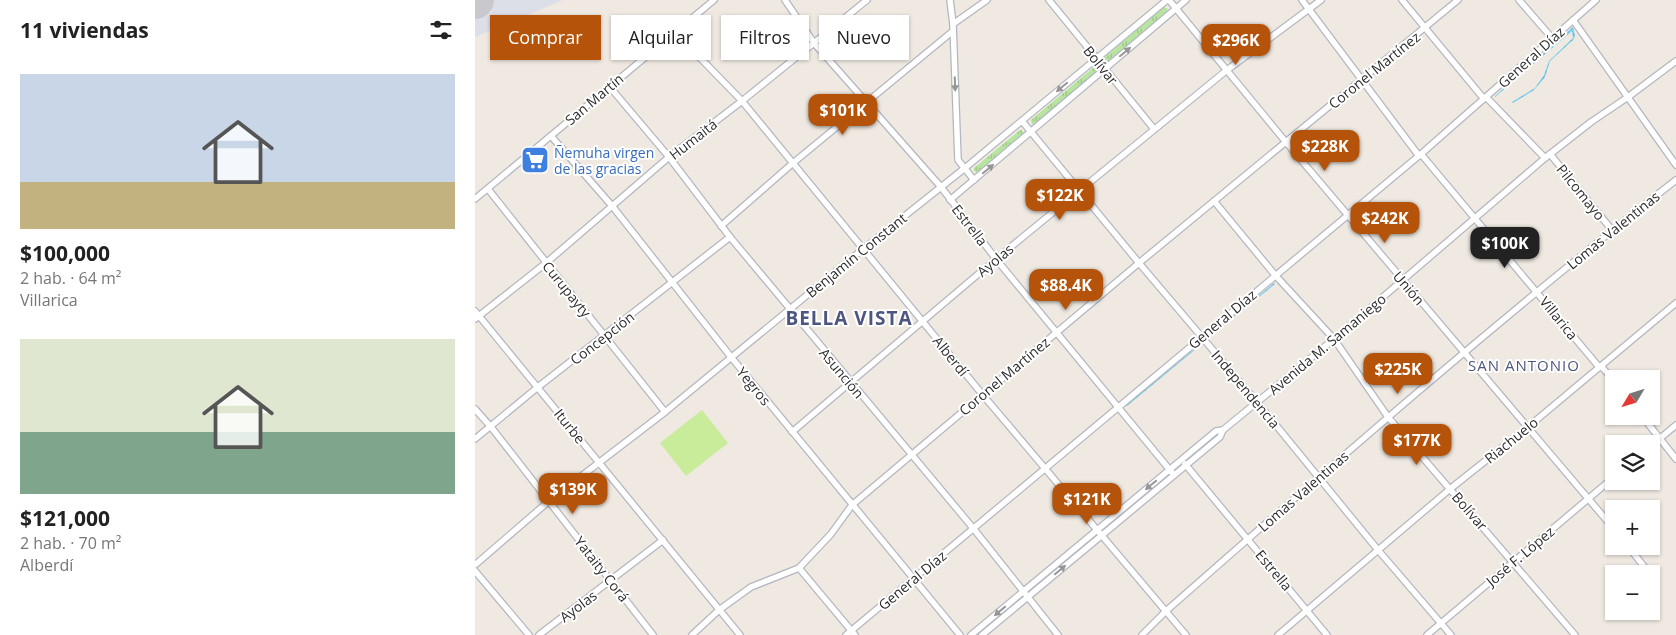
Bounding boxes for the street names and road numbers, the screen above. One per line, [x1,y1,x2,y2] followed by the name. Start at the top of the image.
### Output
[1494,22,1569,92] street label: General Díaz
[1324,27,1424,113] street label: Coronel Martínez
[1079,42,1123,89] street label: Bolívar
[561,69,627,129] street label: San Martín
[665,114,721,164] street label: Humaitá
[1553,160,1609,224] street label: Pilcomayo
[1563,186,1664,273] street label: Lomas Valentinas
[948,200,992,250] street label: Estrella
[802,208,910,302] street label: Benjamín Constant
[973,239,1018,281] street label: Ayolas
[539,257,596,322] street label: Curupayty
[1389,267,1429,309] street label: Unión
[1184,285,1260,353] street label: General Díaz
[1264,289,1390,399] street label: Avenida M. Samaniego
[1536,292,1582,344] street label: Villarica
[566,307,638,369] street label: Concepción
[929,332,973,380] street label: Alberdí
[955,332,1054,419] street label: Coronel Martínez
[815,344,869,402] street label: Asunción
[1208,346,1284,432] street label: Independencia
[733,363,775,409] street label: Yegros
[550,405,590,447] street label: Iturbe
[1480,413,1542,467] street label: Riachuelo
[1254,446,1353,536] street label: Lomas Valentinas
[1448,488,1492,534] street label: Bolívar
[1480,522,1558,591] street label: José F. López
[570,532,634,606] street label: Yataity Corá
[874,546,950,614] street label: General Díaz
[1251,546,1297,594] street label: Estrella
[555,585,601,626] street label: Ayolas

